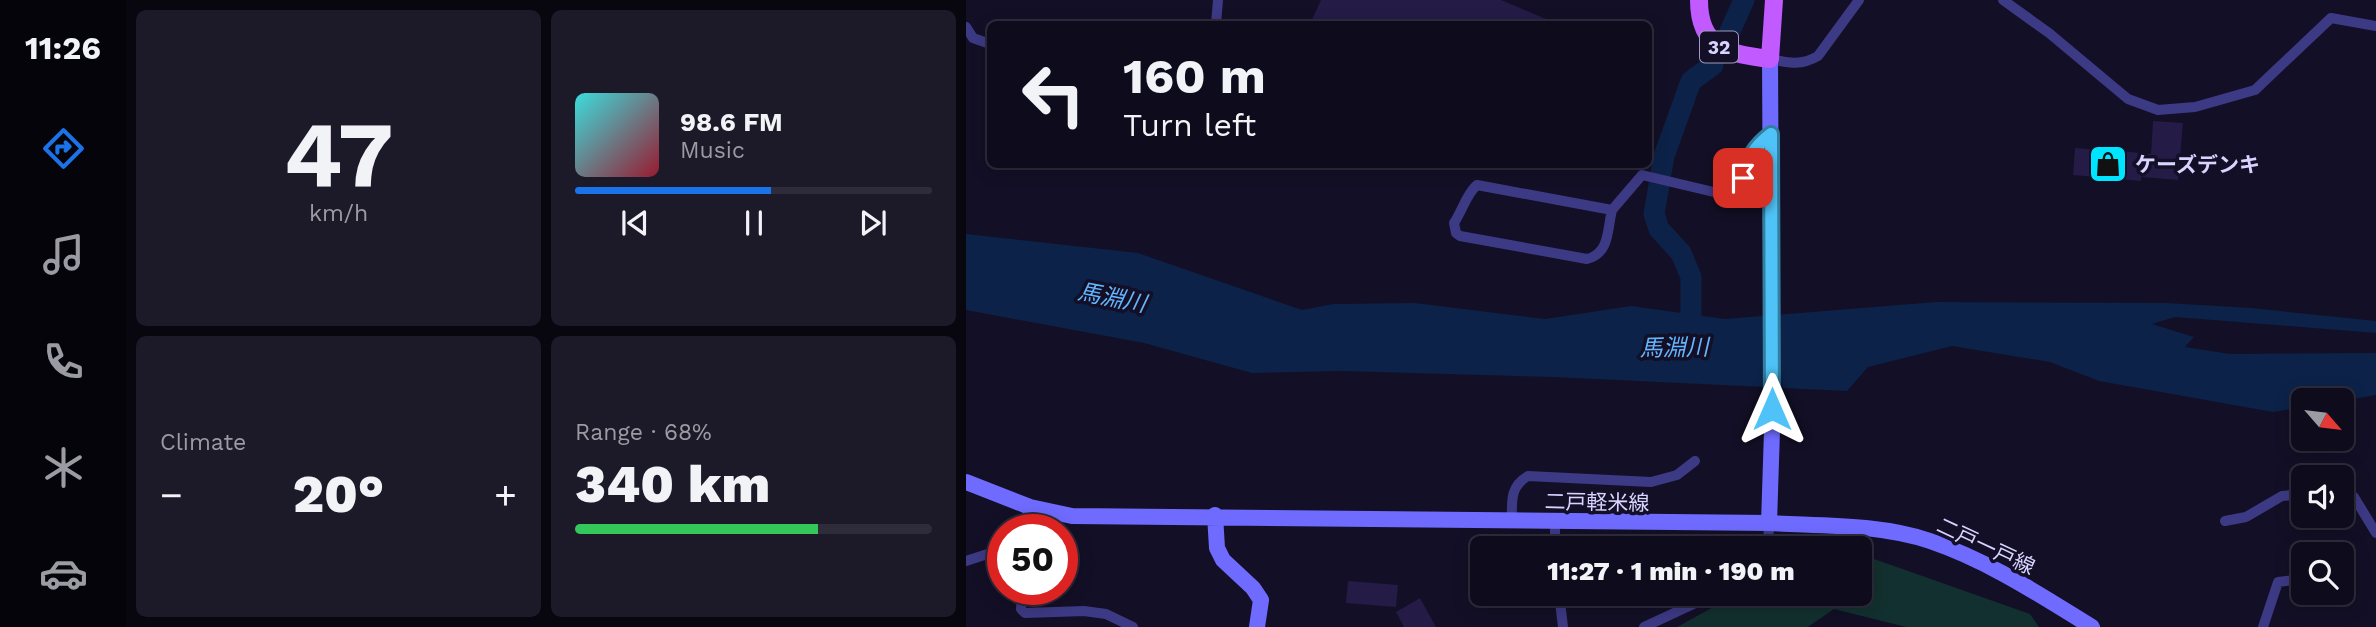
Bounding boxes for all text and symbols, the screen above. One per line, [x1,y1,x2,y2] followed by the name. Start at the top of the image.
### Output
[25,29,101,67] text: 11:26
[1700,32,1738,62] road number: 32
[1123,47,1266,105] text: 160 m
[1008,49,1099,140] icon: left
[284,101,393,208] text: 47
[1123,106,1256,144] text: Turn left
[680,107,783,137] text: 98.6 FM
[39,124,88,173] icon: directions
[680,137,745,164] text: Music
[2087,143,2129,185] shop icon: ケーズデンキ
[1713,148,1773,208] pin
[2135,152,2260,177] place label: ケーズデンキ
[1724,159,1762,197] icon: arrive
[309,200,368,227] text: km/h
[616,204,654,242] icon: previous
[735,204,773,242] icon: pause
[854,204,892,242] icon: next
[39,230,88,279] icon: music
[1076,278,1151,318] water label: 馬淵川
[1639,334,1712,362] water label: 馬淵川
[39,337,88,386] icon: phone
[1735,372,1809,446] position arrow
[2291,388,2354,452] north arrow
[2291,388,2354,605] map controls
[575,419,712,446] text: Range · 68%
[160,429,246,456] text: Climate
[39,443,88,492] icon: climate
[575,454,770,515] text: 340 km
[293,464,384,525] text: 20°
[2291,465,2354,528] button: sound
[160,473,183,517] text: −
[494,473,517,517] text: +
[1544,489,1650,515] street label: 二戸軽米線
[1933,512,2039,580] street label: 二戸一戸線
[987,514,1078,605] speed limit sign: 50
[2291,542,2354,605] button: search
[39,549,88,598] icon: car
[1547,556,1795,586] text: 11:27 · 1 min · 190 m

